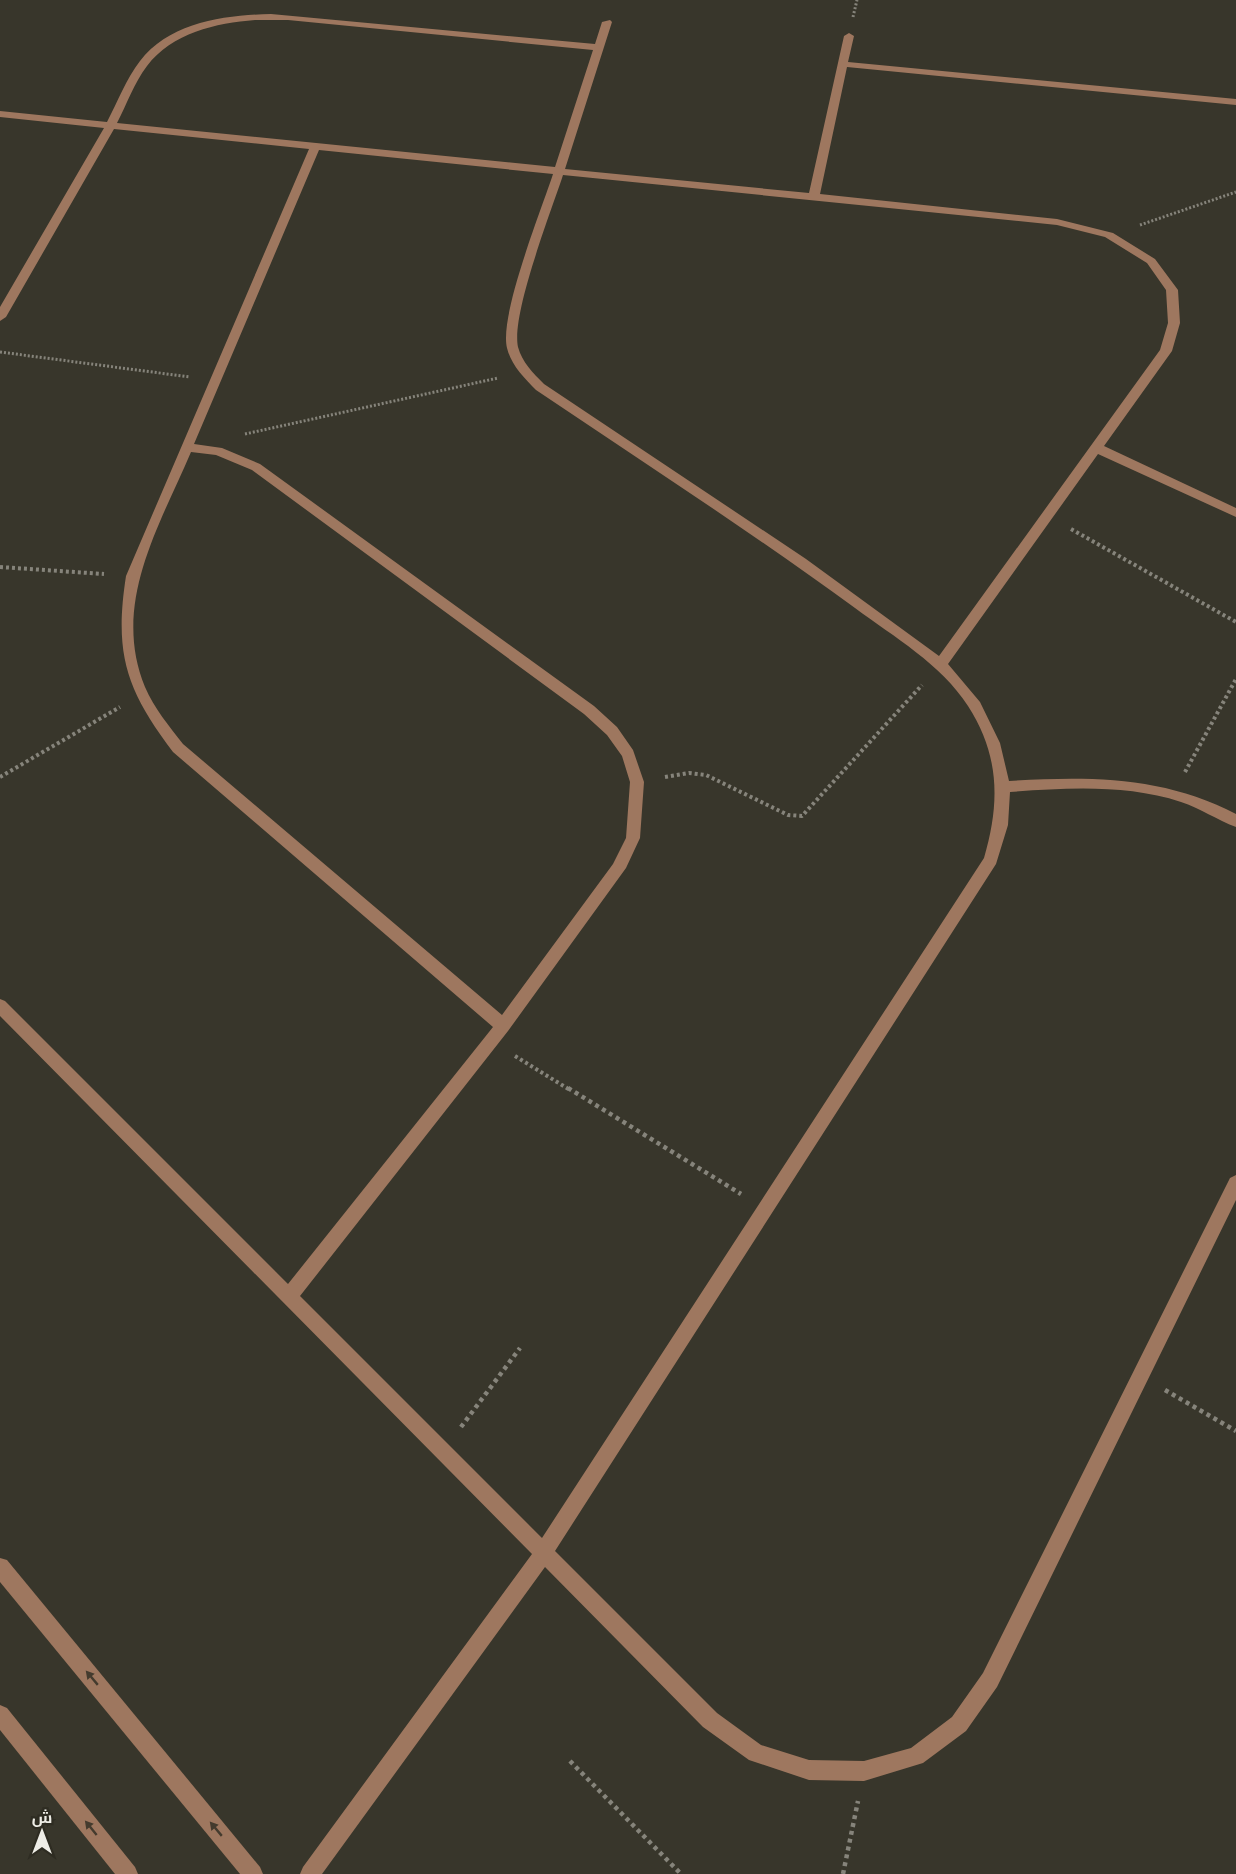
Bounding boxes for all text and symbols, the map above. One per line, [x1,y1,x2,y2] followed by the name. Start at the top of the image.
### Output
[86,1671,98,1686] one-way arrow
[12,1802,72,1862] north arrow
[32,1807,52,1827] text: ش
[86,1821,98,1836] one-way arrow
[210,1822,223,1837] one-way arrow

